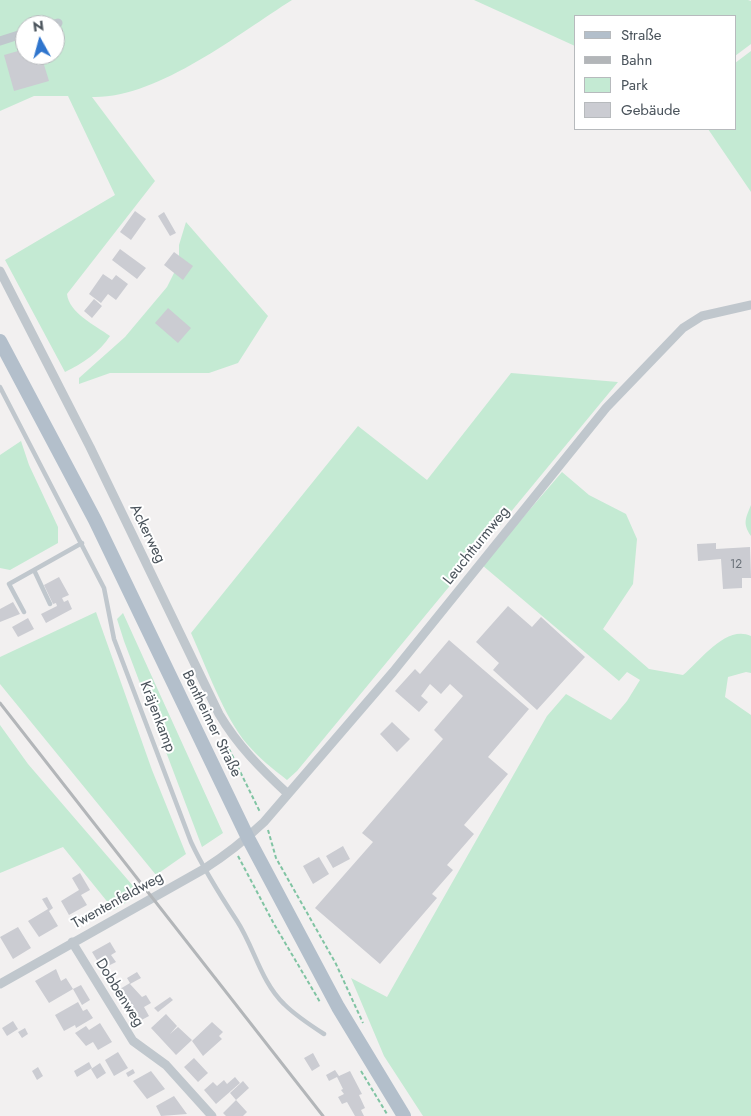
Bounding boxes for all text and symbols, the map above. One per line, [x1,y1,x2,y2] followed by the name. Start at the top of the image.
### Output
[15,15,65,65] north arrow
[574,15,736,130] legend
[32,16,45,37] text: N
[621,24,661,46] text: Straße
[621,49,652,71] text: Bahn
[621,74,648,96] text: Park
[621,99,680,121] text: Gebäude
[125,502,169,566] street label: Ackerweg
[440,503,514,589] street label: Leuchtturmweg
[730,558,742,572] house number: 12
[177,668,245,780] street label: Bentheimer Straße
[135,679,179,755] street label: Kräjenkamp
[69,869,167,933] street label: Twentenfeldweg
[91,955,147,1031] street label: Dobbenweg

